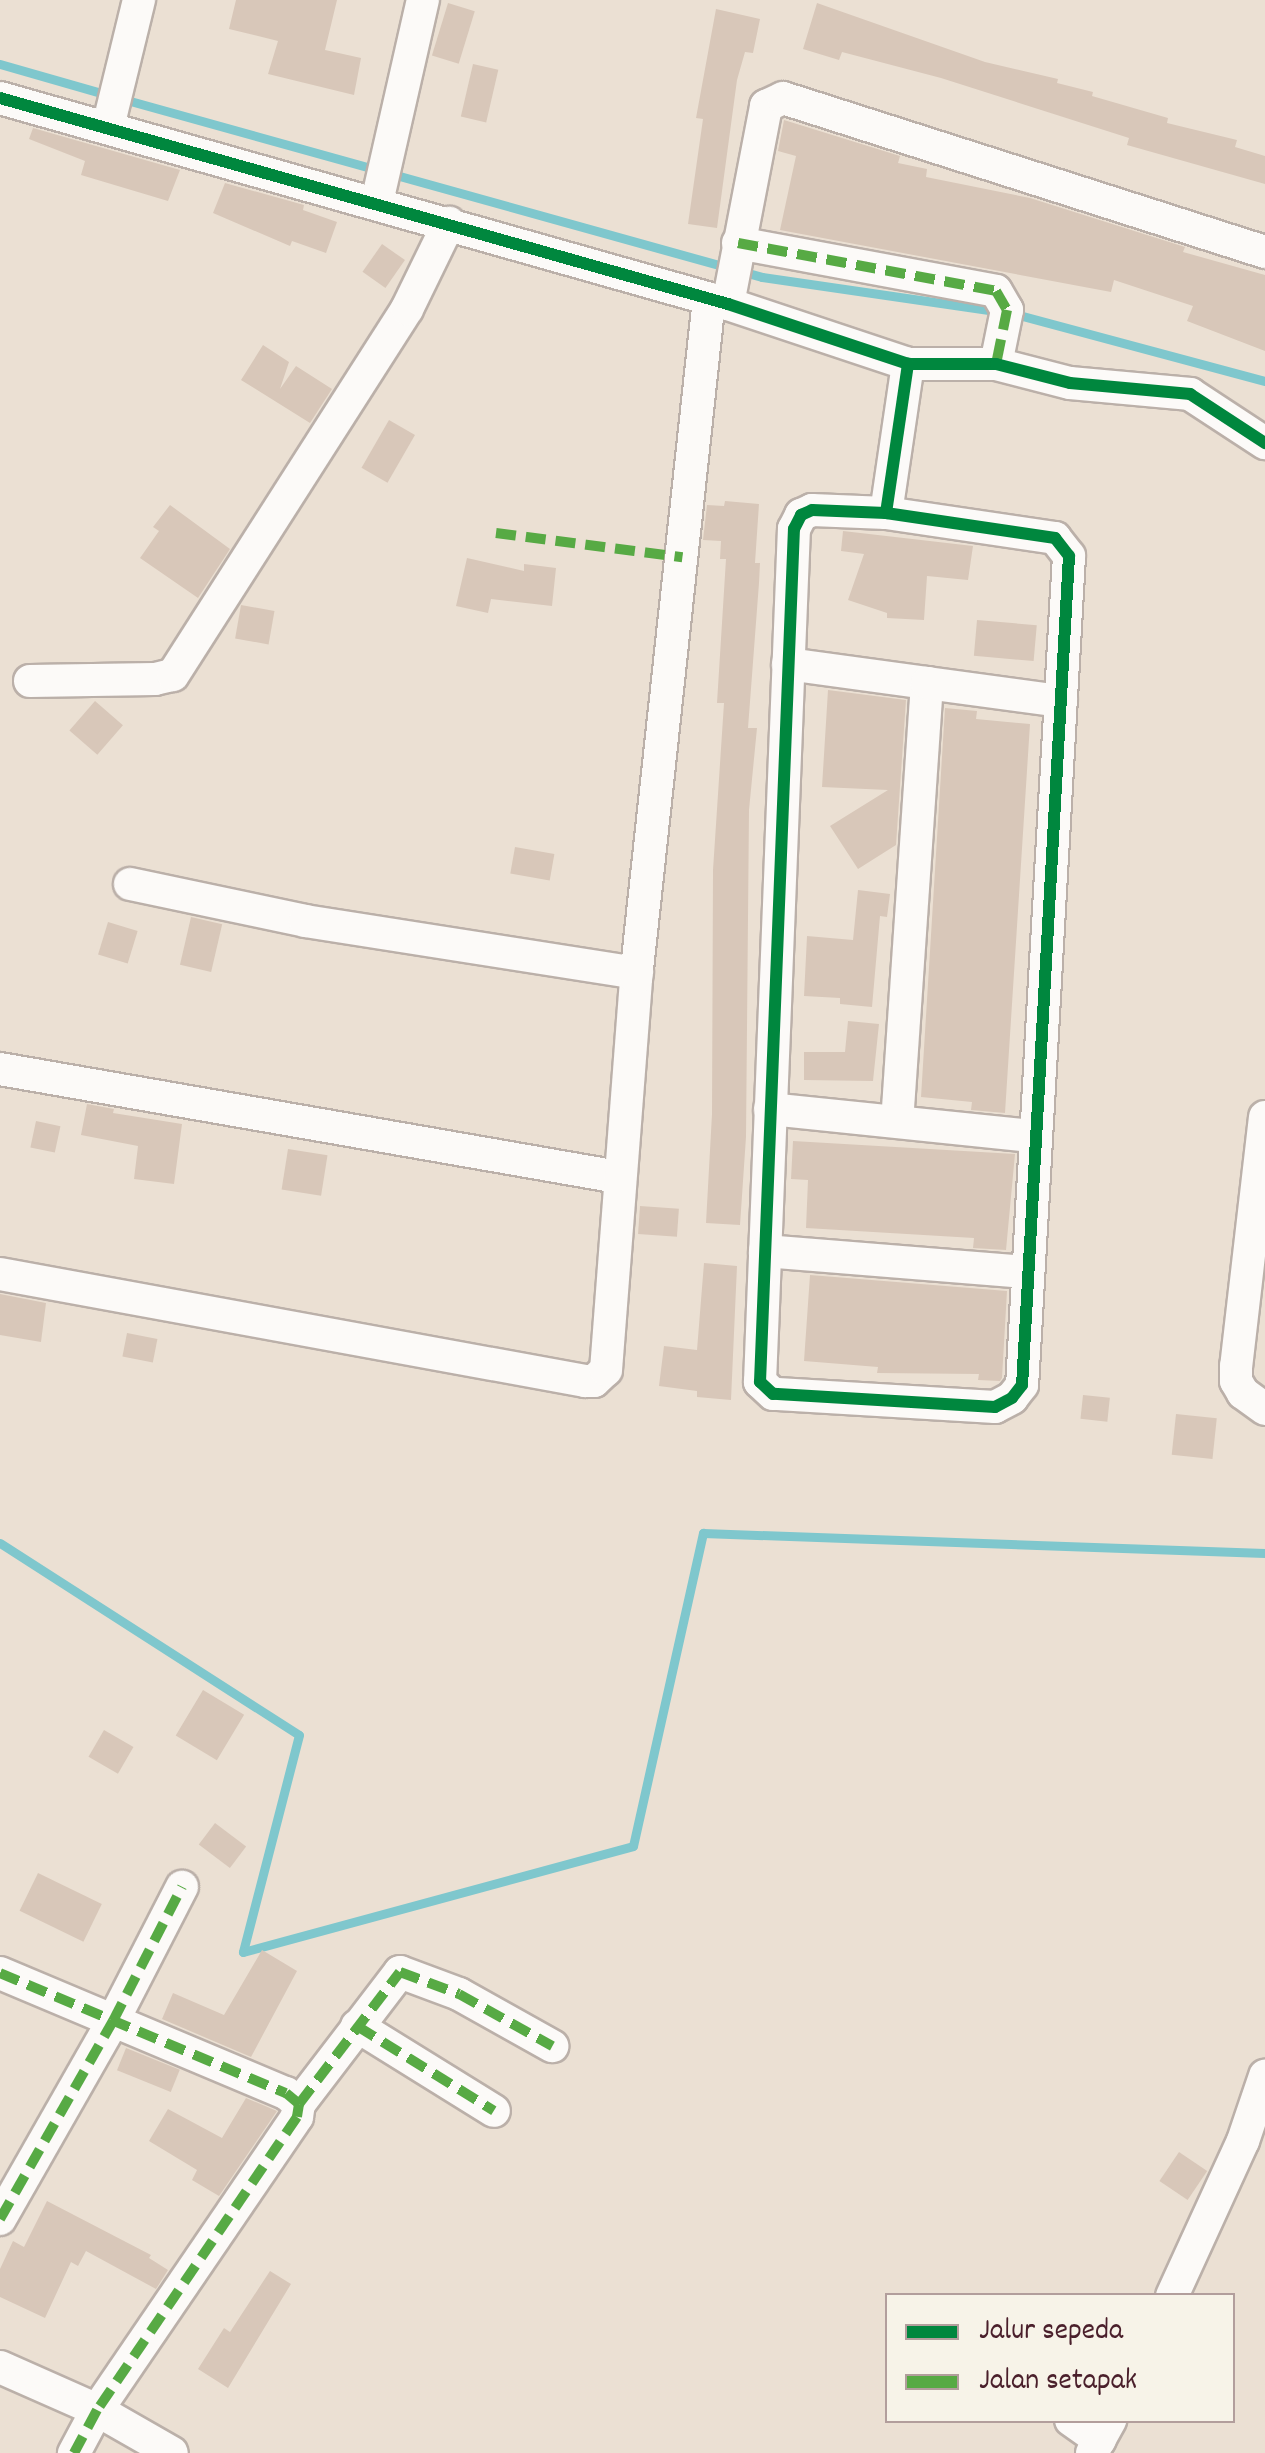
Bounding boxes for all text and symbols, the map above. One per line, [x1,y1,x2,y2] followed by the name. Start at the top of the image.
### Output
[885,2293,1235,2423] legend
[979,2311,1123,2354] text: Jalur sepeda
[979,2361,1137,2404] text: Jalan setapak

